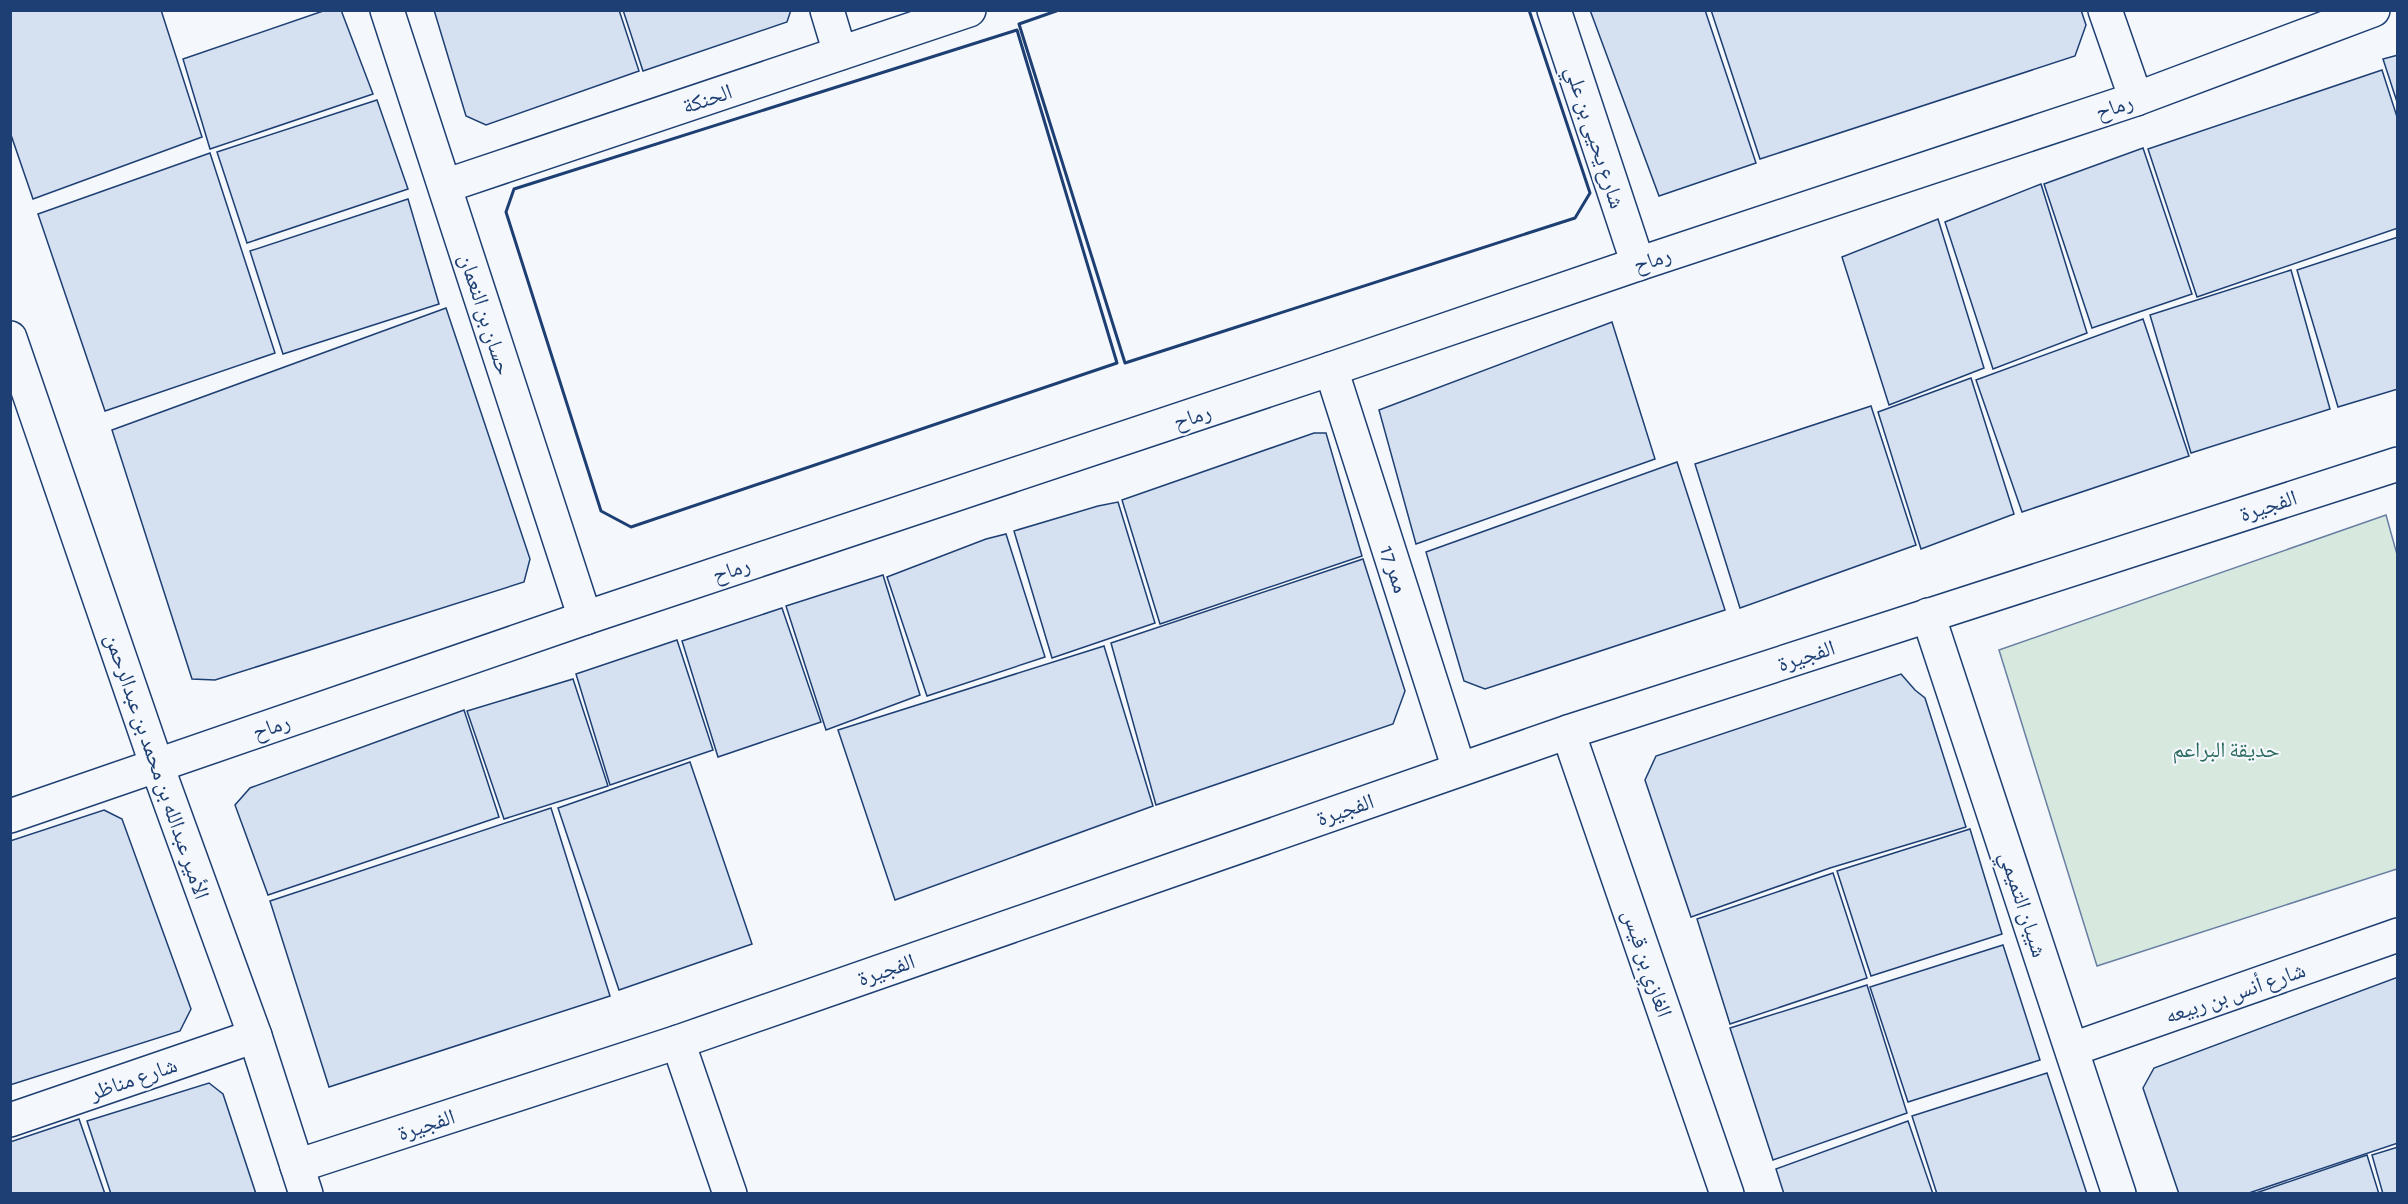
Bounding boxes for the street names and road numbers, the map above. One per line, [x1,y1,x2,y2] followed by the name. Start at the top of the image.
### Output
[1556,63,1628,213] street label: شارع يحيى بن علي
[680,80,735,118] street label: الحنكة
[2093,90,2137,125] street label: رماح
[1631,244,1674,278] street label: رماح
[453,251,515,378] street label: حسان بن النعمان
[1171,401,1214,435] street label: رماح
[2237,486,2300,526] street label: الفجيرة
[1375,543,1412,596] street label: ممر 17
[710,554,753,588] street label: رماح
[99,631,213,903] street label: الأمير عبدالله بن محمد بن عبدالرحمن
[1775,636,1838,676] street label: الفجيرة
[250,710,294,745] street label: رماح
[1314,790,1377,831] street label: الفجيرة
[1990,849,2050,962] street label: شيبان التميمي
[1613,907,1676,1022] street label: الغازي بن قيس
[855,950,918,991] street label: الفجيرة
[2161,956,2309,1029] street label: شارع أنس بن ربيعه
[86,1054,181,1106] street label: شارع مناظر
[395,1105,458,1145] street label: الفجيرة

